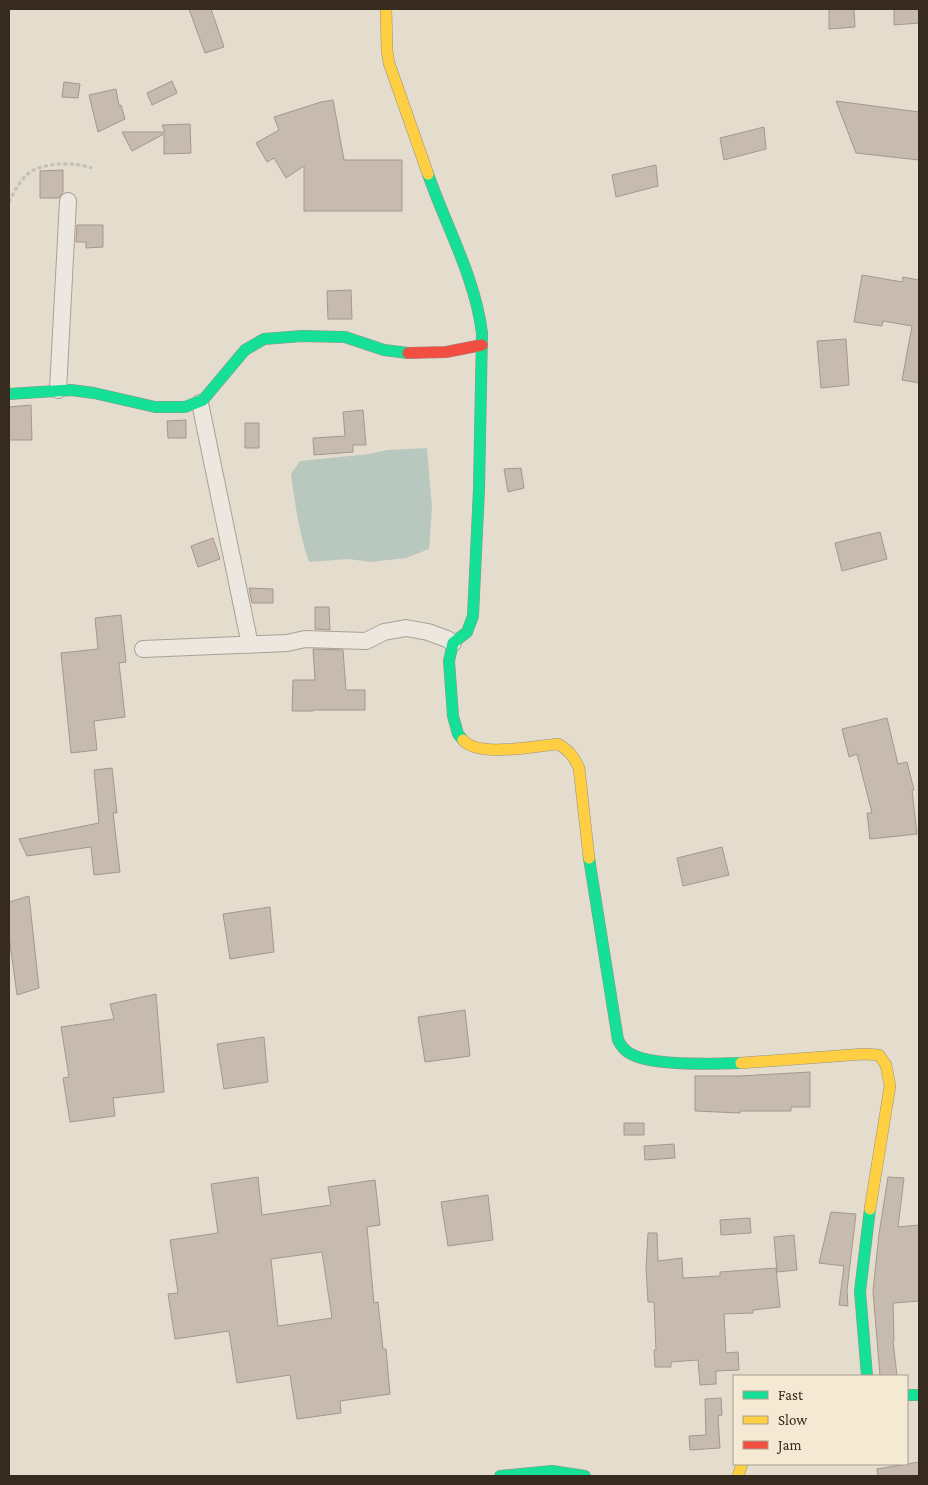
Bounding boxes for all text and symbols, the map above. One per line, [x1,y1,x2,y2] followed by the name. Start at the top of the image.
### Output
[733,1375,908,1465] legend
[778,1387,804,1403] text: Fast
[778,1412,808,1428] text: Slow
[776,1437,801,1454] text: Jam

